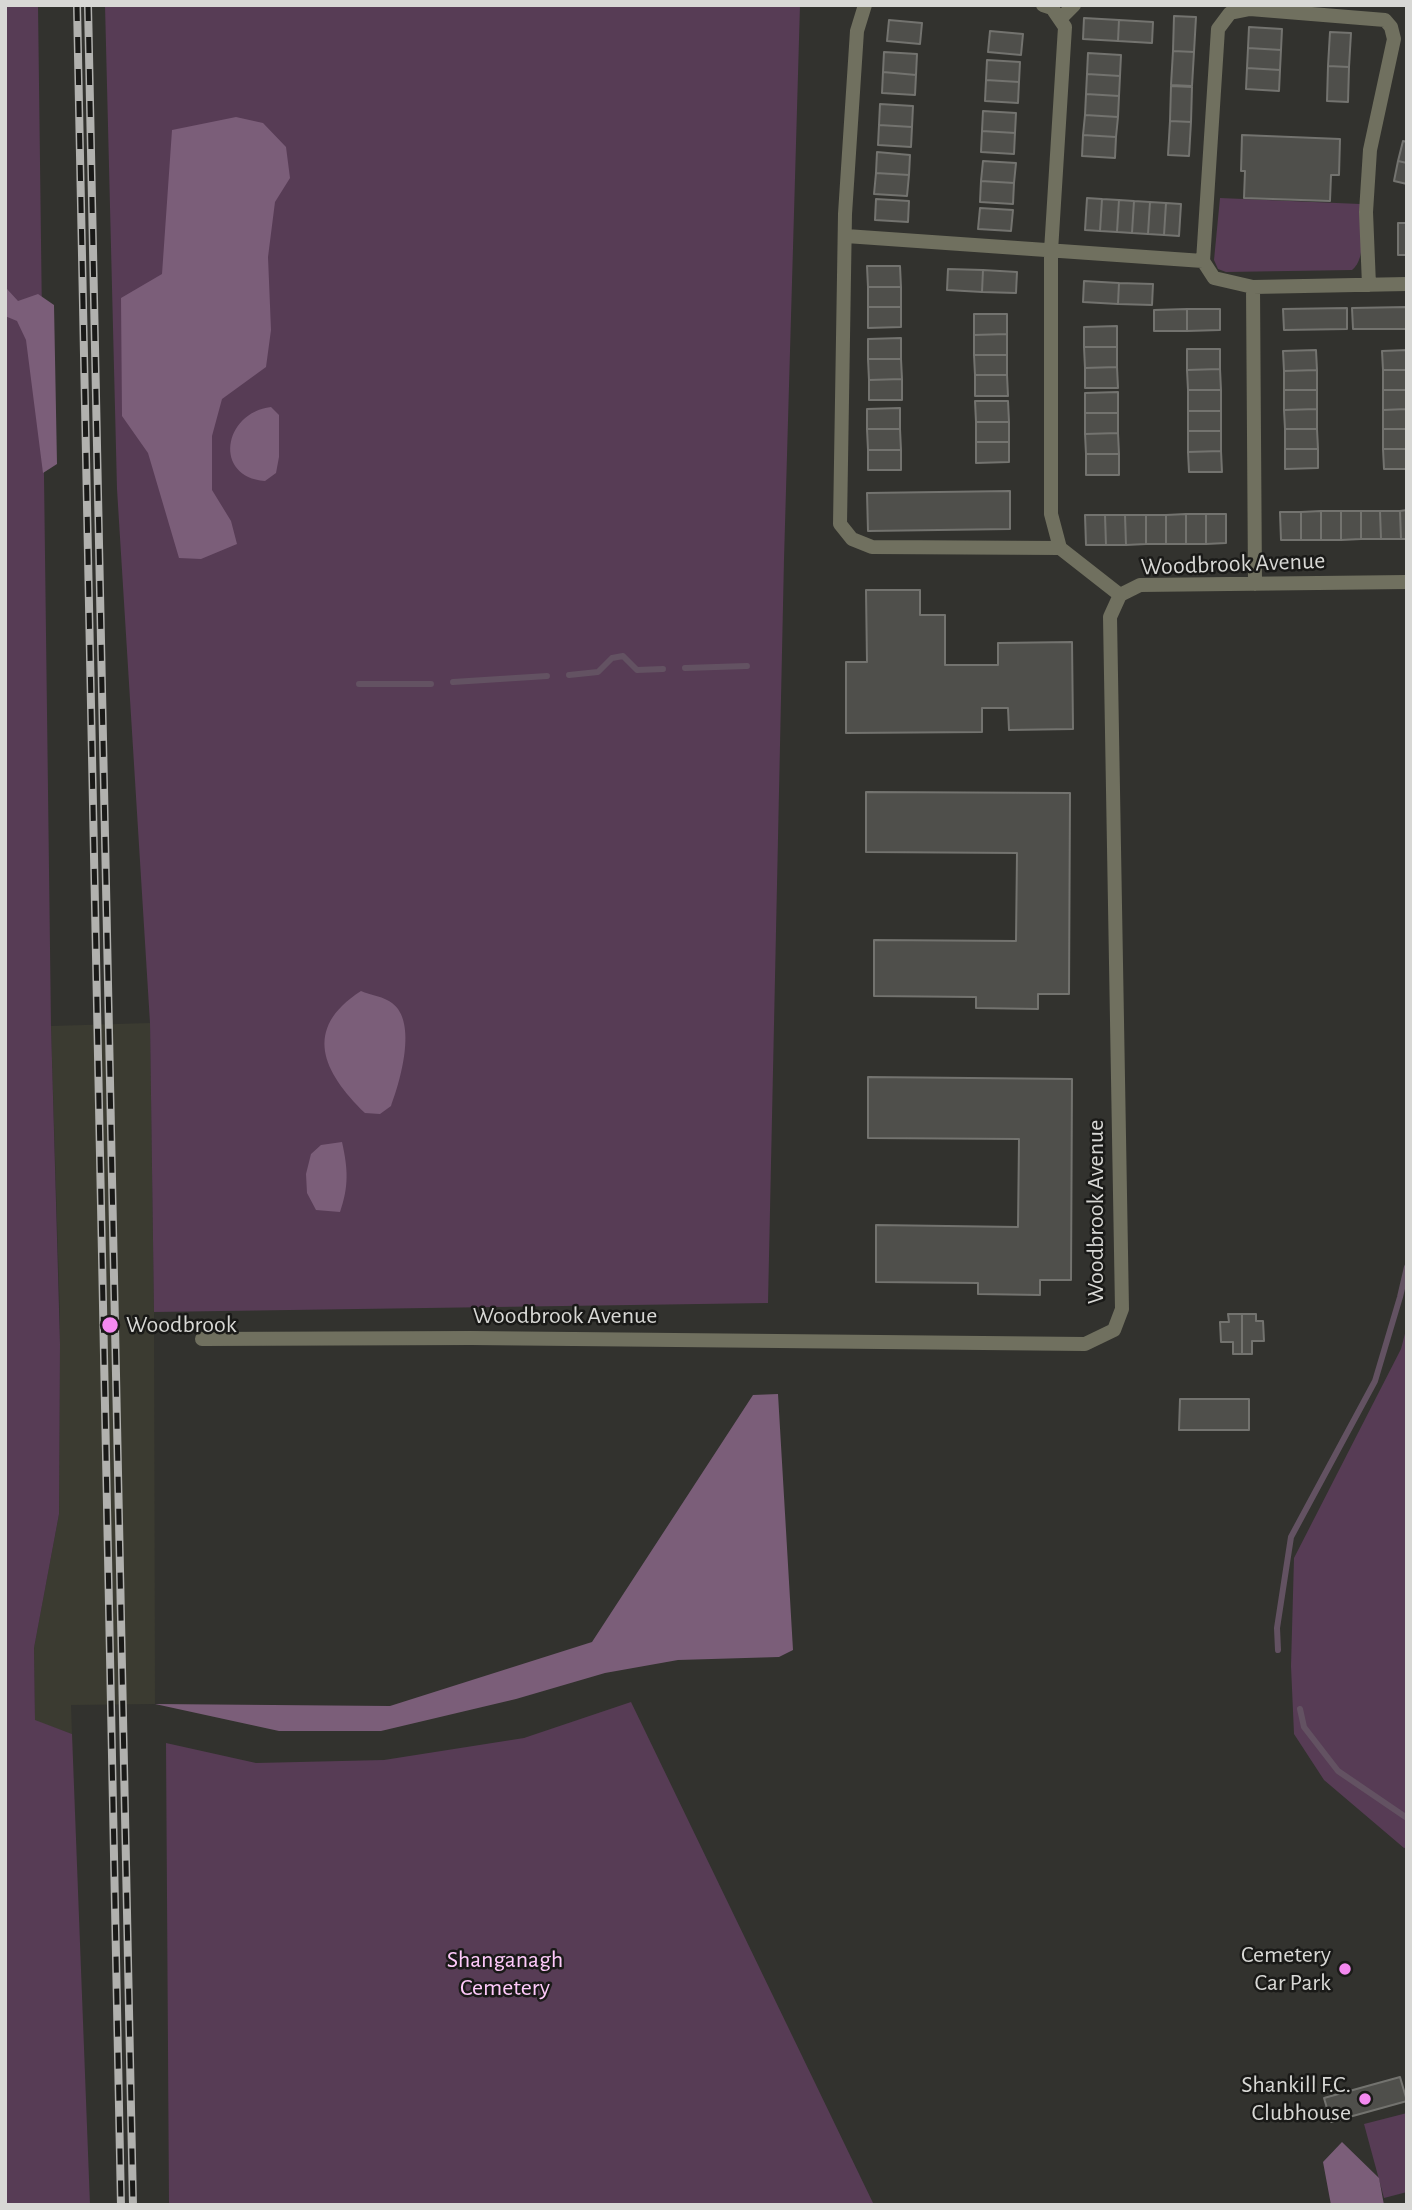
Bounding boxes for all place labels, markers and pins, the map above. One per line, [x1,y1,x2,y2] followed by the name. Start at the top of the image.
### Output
[126,1311,237,1339] place label: Woodbrook
[100,1315,120,1335] marker: Woodbrook
[1241,1941,1331,1997] place label: Cemetery Car Park
[1337,1961,1353,1977] marker: Cemetery Car Park
[1241,2071,1351,2127] place label: Shankill F.C. Clubhouse
[1357,2091,1373,2107] marker: Shankill F.C. Clubhouse

